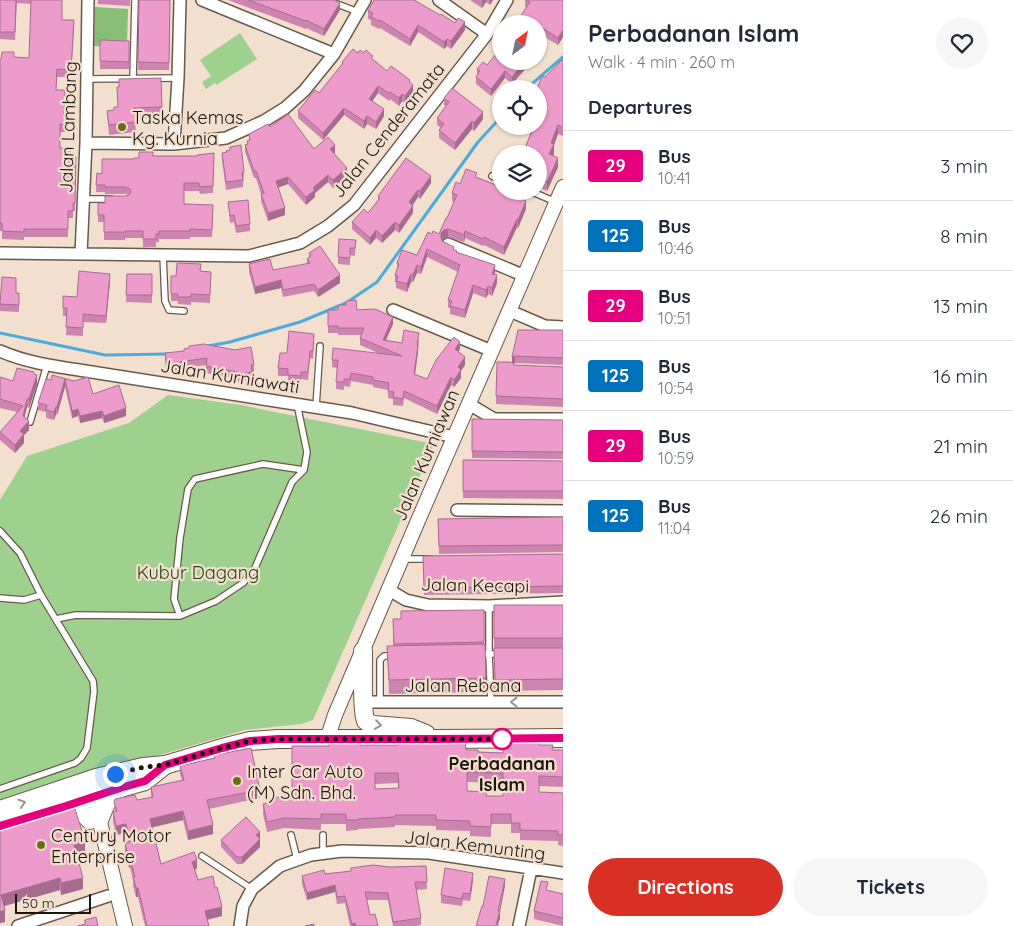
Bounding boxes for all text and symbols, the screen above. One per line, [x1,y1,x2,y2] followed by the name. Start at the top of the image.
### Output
[492,15,548,70] north arrow
[492,15,547,200] map controls
[936,17,988,69] button: heart
[588,18,799,48] text: Perbadanan Islam
[588,52,735,72] text: Walk · 4 min · 260 m
[327,58,449,202] street label: Jalan Cenderamata
[54,61,82,193] street label: Jalan Lambang
[492,80,547,135] button: locate
[588,95,692,119] text: Departures
[132,106,244,150] place label: Taska Kemas Kg. Kurnia
[116,121,128,133] marker: Taska Kemas Kg. Kurnia
[658,144,691,168] text: Bus
[492,145,547,200] button: layers
[605,154,626,177] text: 29
[940,154,988,178] text: 3 min
[658,168,691,188] text: 10:41
[658,214,691,238] text: Bus
[602,224,629,247] text: 125
[940,224,988,248] text: 8 min
[658,238,693,258] text: 10:46
[658,284,691,308] text: Bus
[605,294,626,317] text: 29
[933,294,988,318] text: 13 min
[658,308,691,328] text: 10:51
[159,354,301,398] street label: Jalan Kurniawati
[658,354,691,378] text: Bus
[602,364,629,387] text: 125
[933,364,988,388] text: 16 min
[658,378,694,398] text: 10:54
[388,386,464,524] street label: Jalan Kurniawan
[658,424,691,448] text: Bus
[605,434,626,457] text: 29
[933,434,988,458] text: 21 min
[658,448,694,468] text: 10:59
[658,494,691,518] text: Bus
[602,504,629,527] text: 125
[930,504,988,528] text: 26 min
[658,518,691,538] text: 11:04
[137,561,259,584] park label: Kubur Dagang
[421,573,529,597] street label: Jalan Kecapi
[405,674,521,697] street label: Jalan Rebana
[510,697,518,707] one-way arrow
[375,719,383,730] one-way arrow
[491,728,513,750] marker: Perbadanan Islam
[448,752,556,796] place label: Perbadanan Islam
[247,760,363,804] place label: Inter Car Auto (M) Sdn. Bhd.
[103,762,128,787] your location
[231,775,243,787] marker: Inter Car Auto (M) Sdn. Bhd.
[18,798,26,808] one-way arrow
[51,824,171,868] place label: Century Motor Enterprise
[403,825,547,865] street label: Jalan Kemunting
[35,839,47,851] marker: Century Motor Enterprise
[588,858,783,916] button: Directions
[793,858,988,916] button: Tickets
[15,891,91,914] scale bar
[22,894,55,912] text: 50 m

